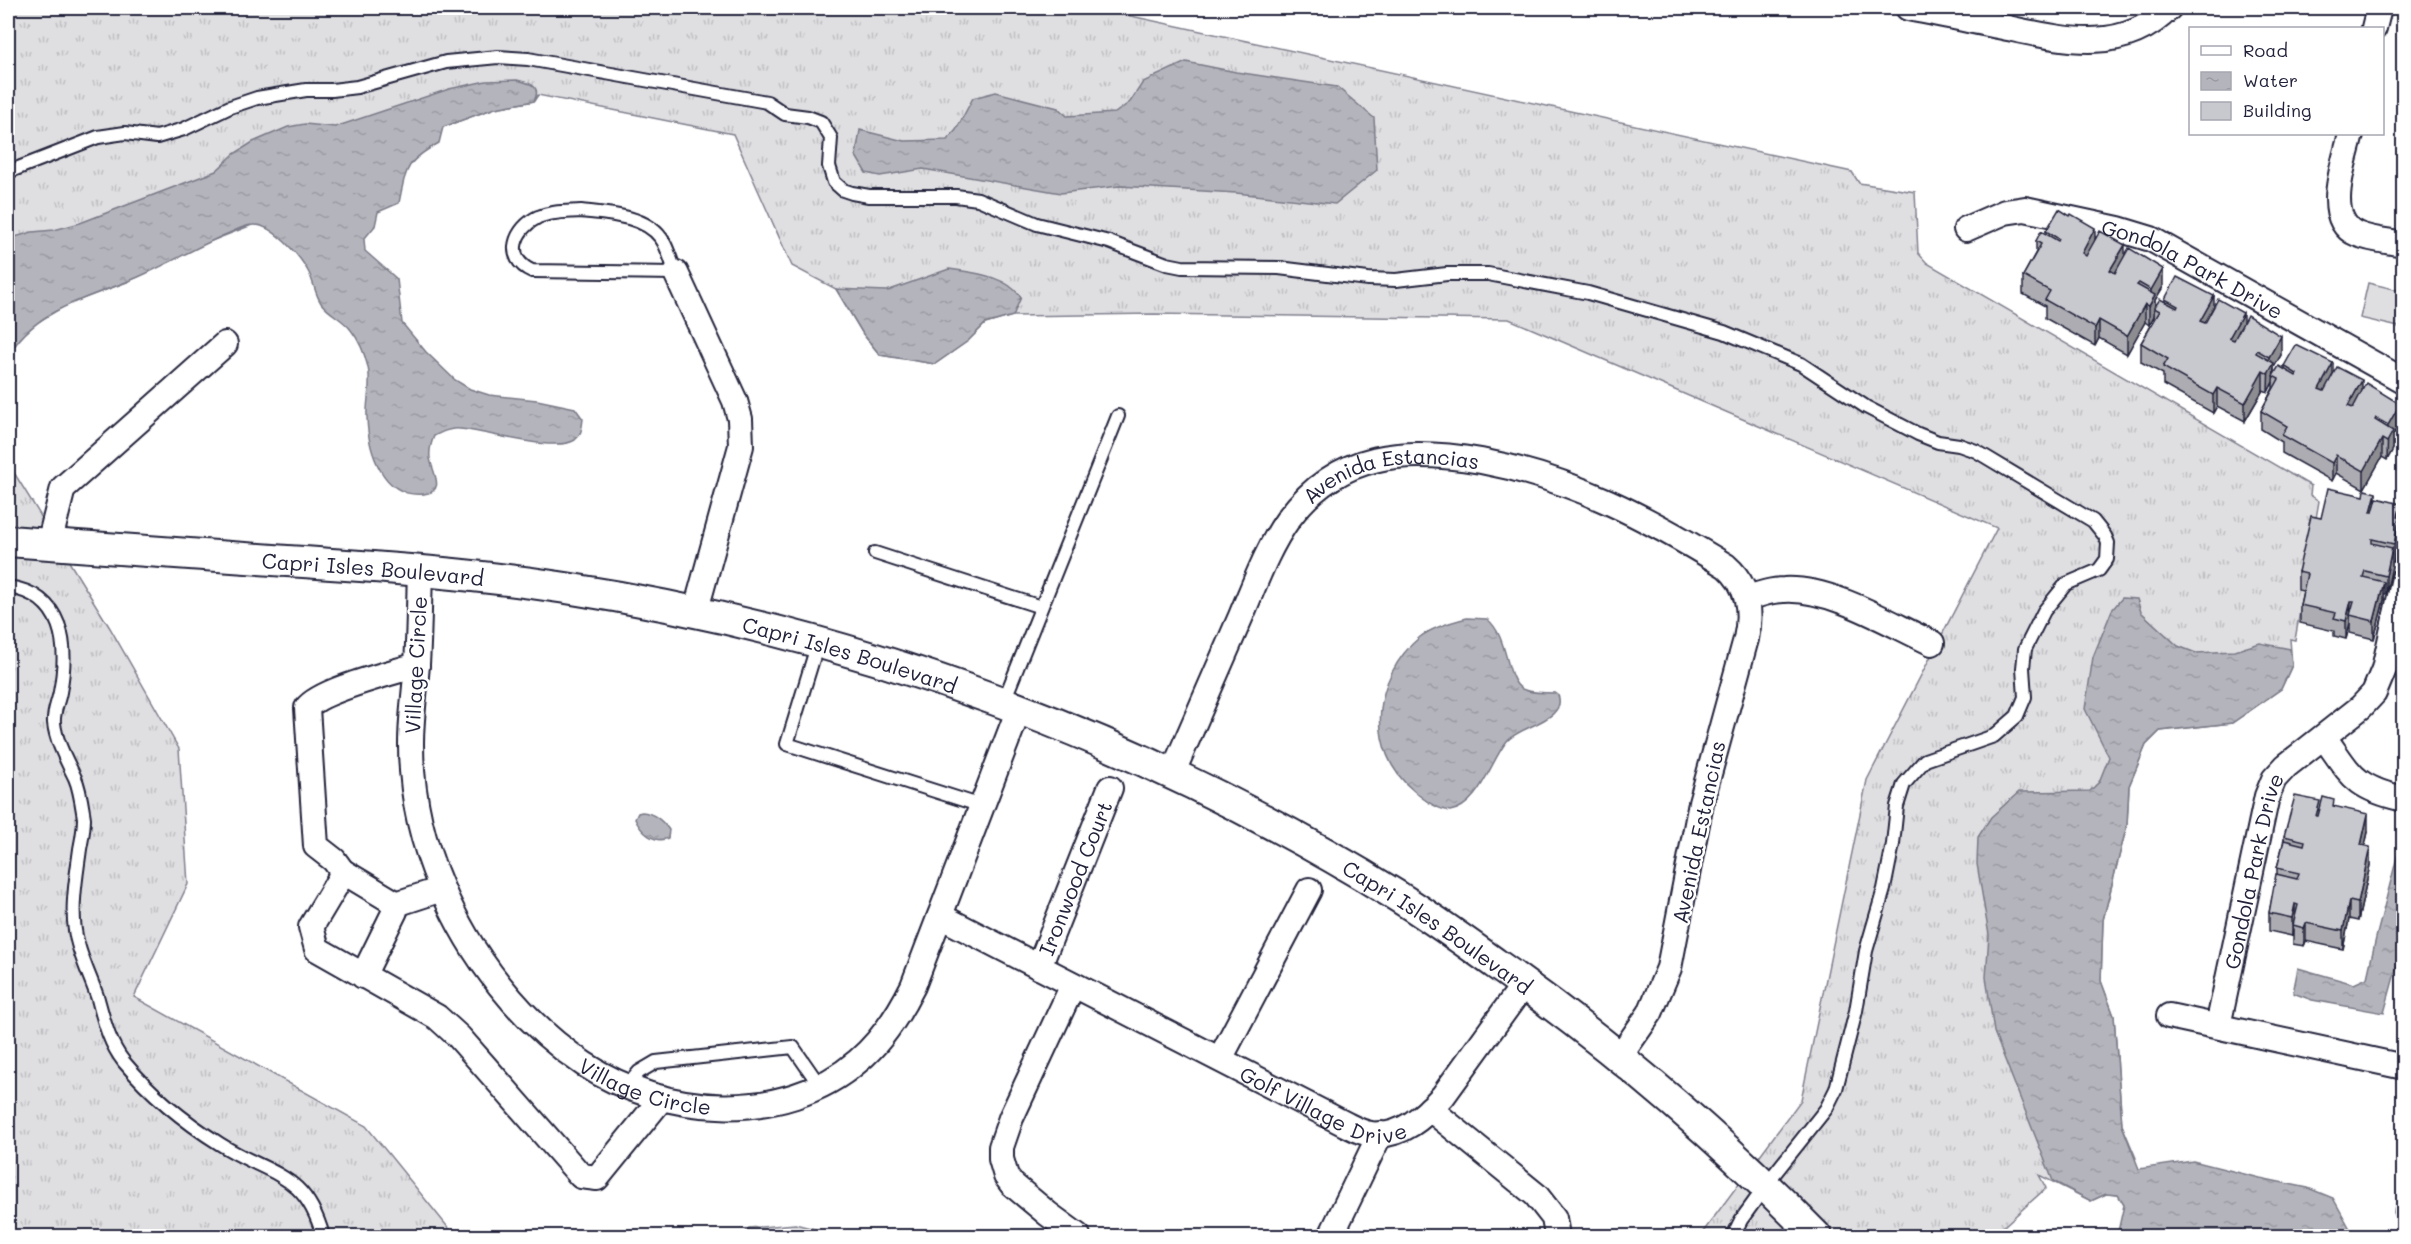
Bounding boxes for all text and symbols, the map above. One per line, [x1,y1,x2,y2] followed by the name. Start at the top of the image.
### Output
[2189,27,2384,135] legend
[2243,38,2288,62] text: Road
[2243,68,2298,92] text: Water
[2243,98,2311,122] text: Building
[2099,212,2288,324] street label: Gondola Park Drive
[1296,441,1482,509] street label: Avenida Estancias
[261,546,485,591] street label: Capri Isles Boulevard
[398,595,432,735] street label: Village Circle
[740,610,961,699] street label: Capri Isles Boulevard
[1665,738,1731,926] street label: Avenida Estancias
[2217,769,2289,971] street label: Gondola Park Drive
[1032,797,1117,959] street label: Ironwood Court
[1338,853,1538,999] street label: Capri Isles Boulevard
[574,1051,712,1119] street label: Village Circle
[1236,1059,1410,1148] street label: Golf Village Drive

